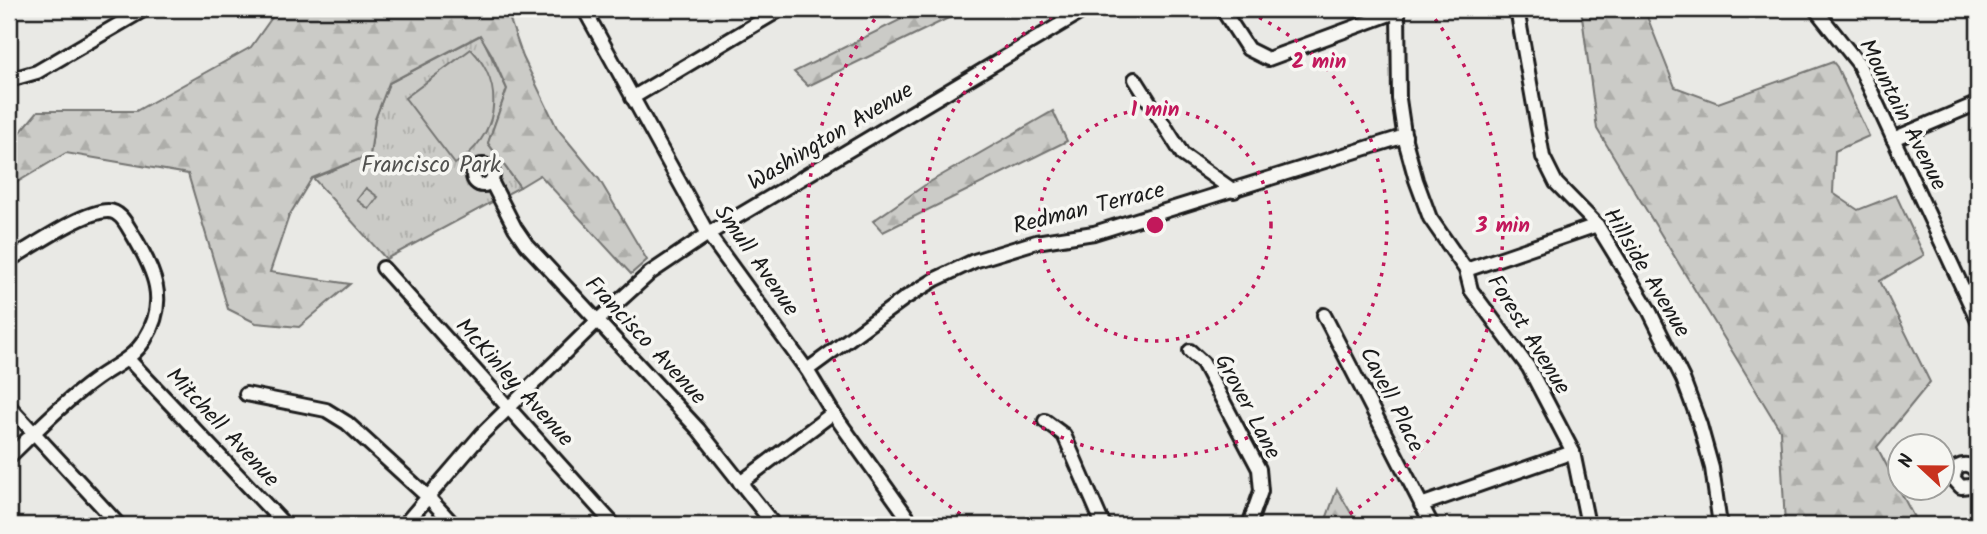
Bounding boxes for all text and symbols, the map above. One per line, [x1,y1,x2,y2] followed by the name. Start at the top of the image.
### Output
[1848,33,1956,197] street label: Mountain Avenue
[1292,46,1346,79] text: 2 min
[741,73,921,201] street label: Washington Avenue
[1131,94,1179,127] text: 1 min
[361,148,501,184] park label: Francisco Park
[1009,173,1169,245] street label: Redman Terrace
[704,198,808,324] street label: Smull Avenue
[1593,201,1699,345] street label: Hillside Avenue
[1475,210,1530,243] text: 3 min
[1143,213,1167,237] centre of rings
[575,268,715,414] street label: Francisco Avenue
[1477,268,1579,402] street label: Forest Avenue
[446,310,582,456] street label: McKinley Avenue
[1349,341,1433,459] street label: Cavell Place
[1204,348,1290,466] street label: Grover Lane
[156,360,288,496] street label: Mitchell Avenue
[1885,433,1955,503] north arrow
[1891,450,1923,473] text: N

